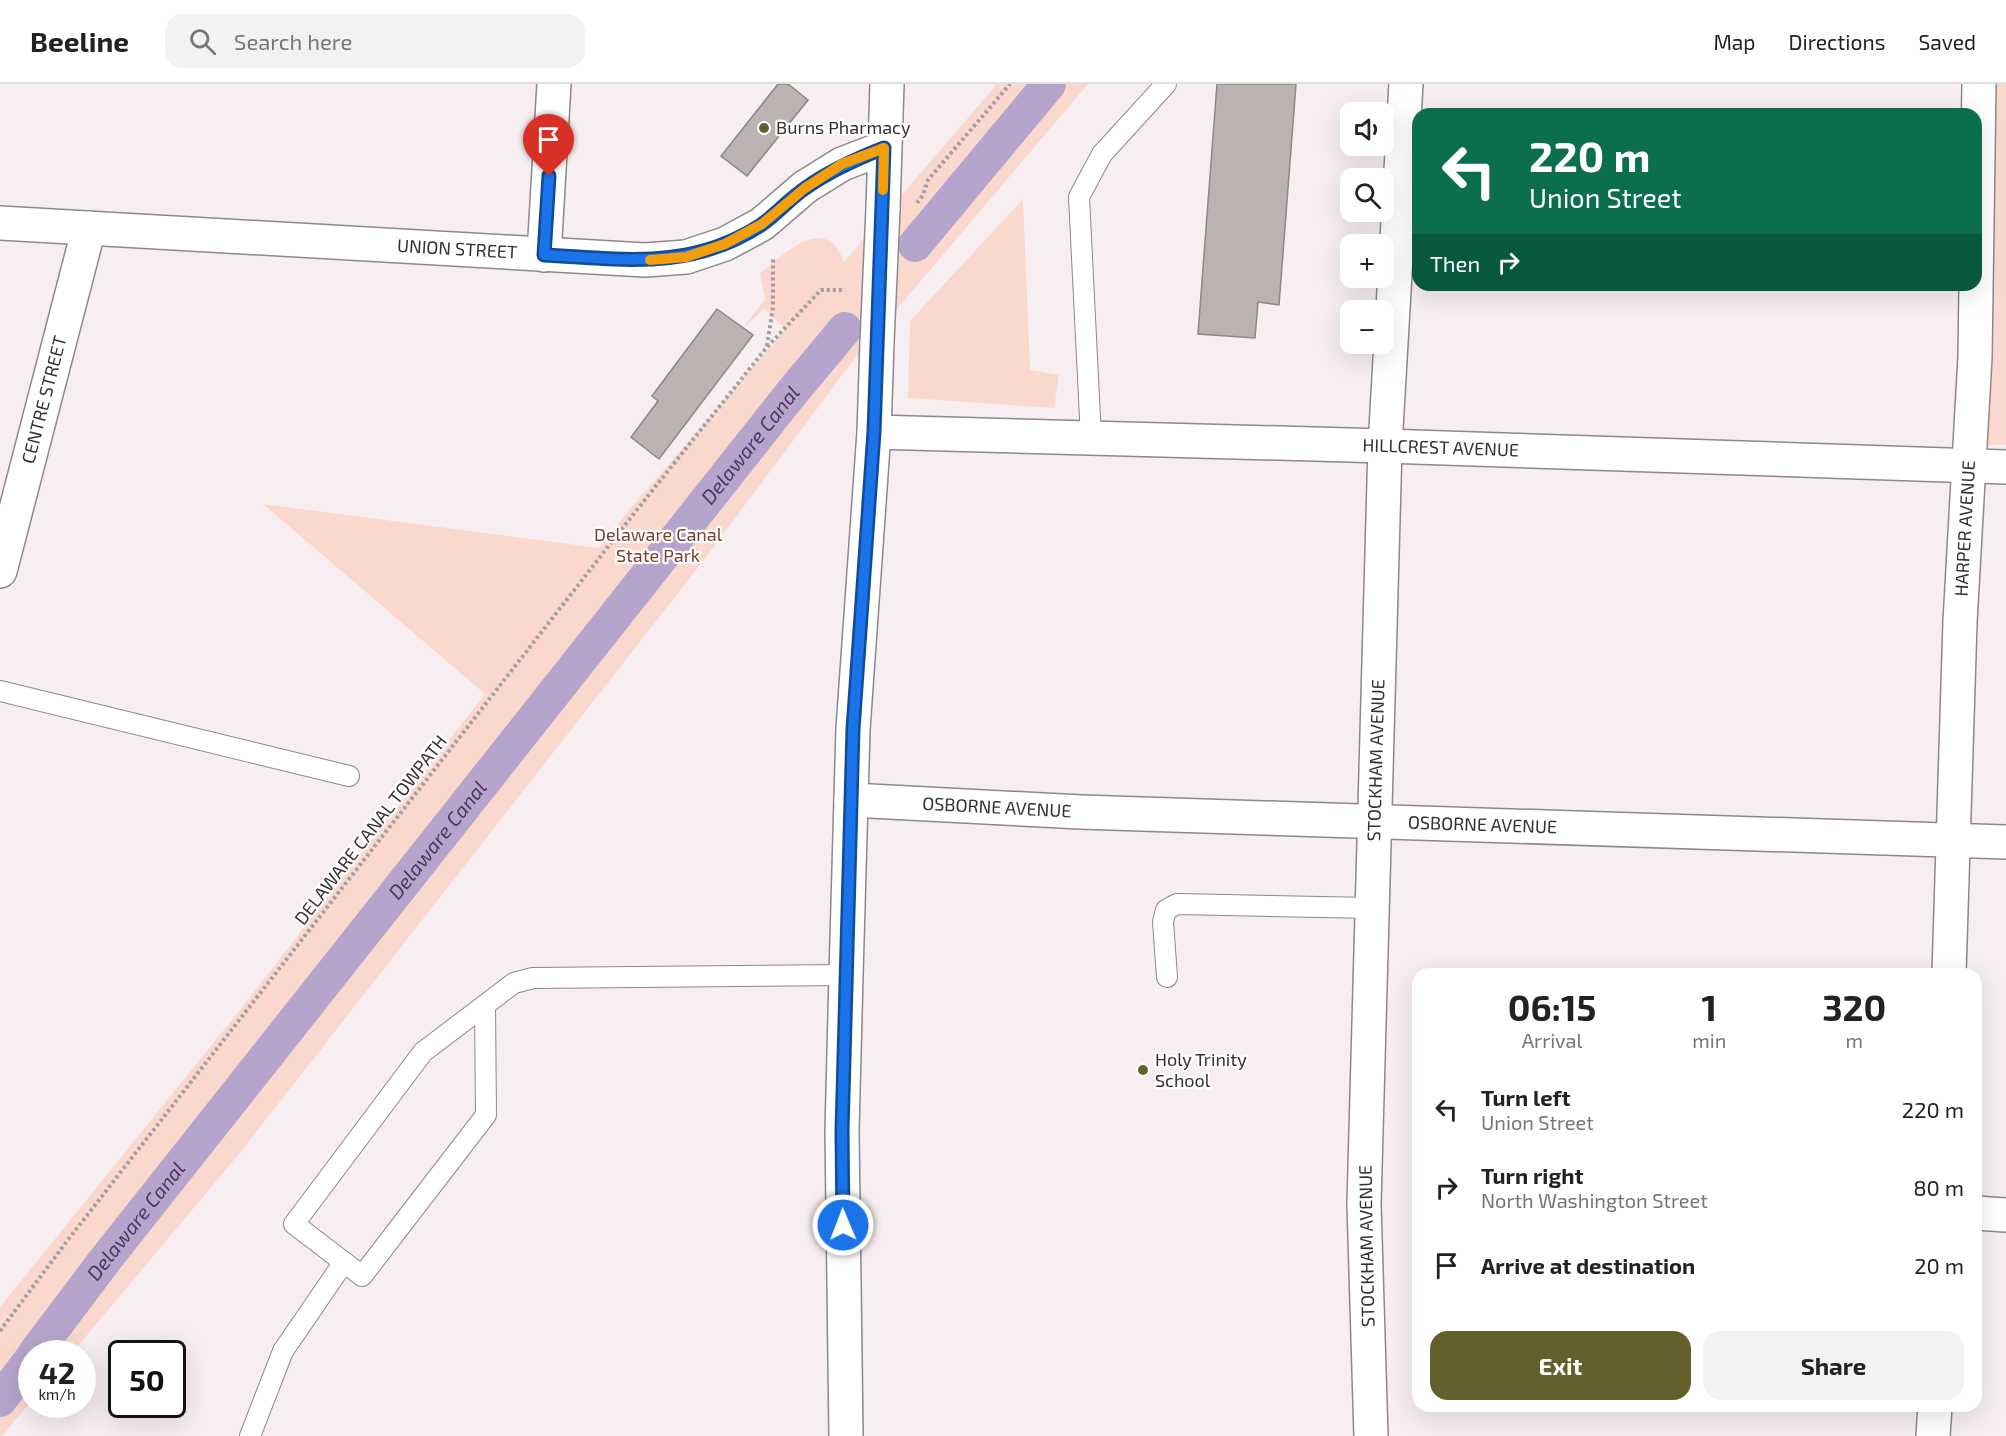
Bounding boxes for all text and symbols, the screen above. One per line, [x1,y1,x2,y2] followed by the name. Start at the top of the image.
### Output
[165,14,585,68] search box
[30,24,129,58] text: Beeline
[186,25,219,58] icon: search
[234,28,352,54] text: Search here
[1713,29,1756,54] text: Map
[1789,29,1885,54] text: Directions
[1918,29,1976,54] text: Saved
[1340,102,1394,354] map controls
[1340,102,1394,156] button: sound
[523,114,574,176] pin
[776,116,911,138] place label: Burns Pharmacy
[757,121,771,135] marker: Burns Pharmacy
[532,123,565,156] icon: arrive
[1529,130,1650,180] text: 220 m
[1430,132,1508,210] icon: left
[1340,168,1394,222] button: search
[1529,181,1681,213] text: Union Street
[397,234,519,263] street label: UNION STREET
[1340,234,1394,288] button: +
[1492,246,1525,279] icon: right
[1430,250,1480,276] text: Then
[1340,300,1394,354] button: −
[16,333,71,466] street label: CENTRE STREET
[695,380,804,508] water label: Delaware Canal
[1362,433,1519,461] street label: HILLCREST AVENUE
[1949,460,1979,597] street label: HARPER AVENUE
[594,523,723,566] park label: Delaware Canal State Park
[1362,679,1389,842] street label: STOCKHAM AVENUE
[289,730,451,929] street label: DELAWARE CANAL TOWPATH
[382,775,491,904] water label: Delaware Canal
[922,792,1072,821] street label: OSBORNE AVENUE
[1408,811,1557,837] street label: OSBORNE AVENUE
[1508,985,1596,1028] text: 06:15
[1702,985,1717,1028] text: 1
[1822,985,1886,1028] text: 320
[1522,1028,1583,1052] text: Arrival
[1692,1028,1726,1052] text: min
[1845,1028,1863,1052] text: m
[1155,1048,1247,1091] place label: Holy Trinity School
[1136,1063,1150,1077] marker: Holy Trinity School
[1481,1084,1570,1110] text: Turn left
[1430,1093,1463,1126] icon: left
[1902,1096,1964,1122] text: 220 m
[1481,1110,1594,1134] text: Union Street
[81,1156,189,1285] water label: Delaware Canal
[1481,1162,1583,1188] text: Turn right
[1354,1165,1378,1327] street label: STOCKHAM AVENUE
[1430,1171,1463,1204] icon: right
[1913,1174,1964,1200] text: 80 m
[1481,1188,1708,1212] text: North Washington Street
[811,1193,875,1257] position arrow
[1430,1249,1463,1282] icon: arrive
[1481,1252,1695,1278] text: Arrive at destination
[1914,1252,1964,1278] text: 20 m
[1430,1331,1691,1400] button: Exit
[1703,1331,1964,1400] button: Share
[108,1340,186,1418] speed limit sign: 50
[39,1354,75,1390] text: 42
[38,1385,76,1403] text: km/h

